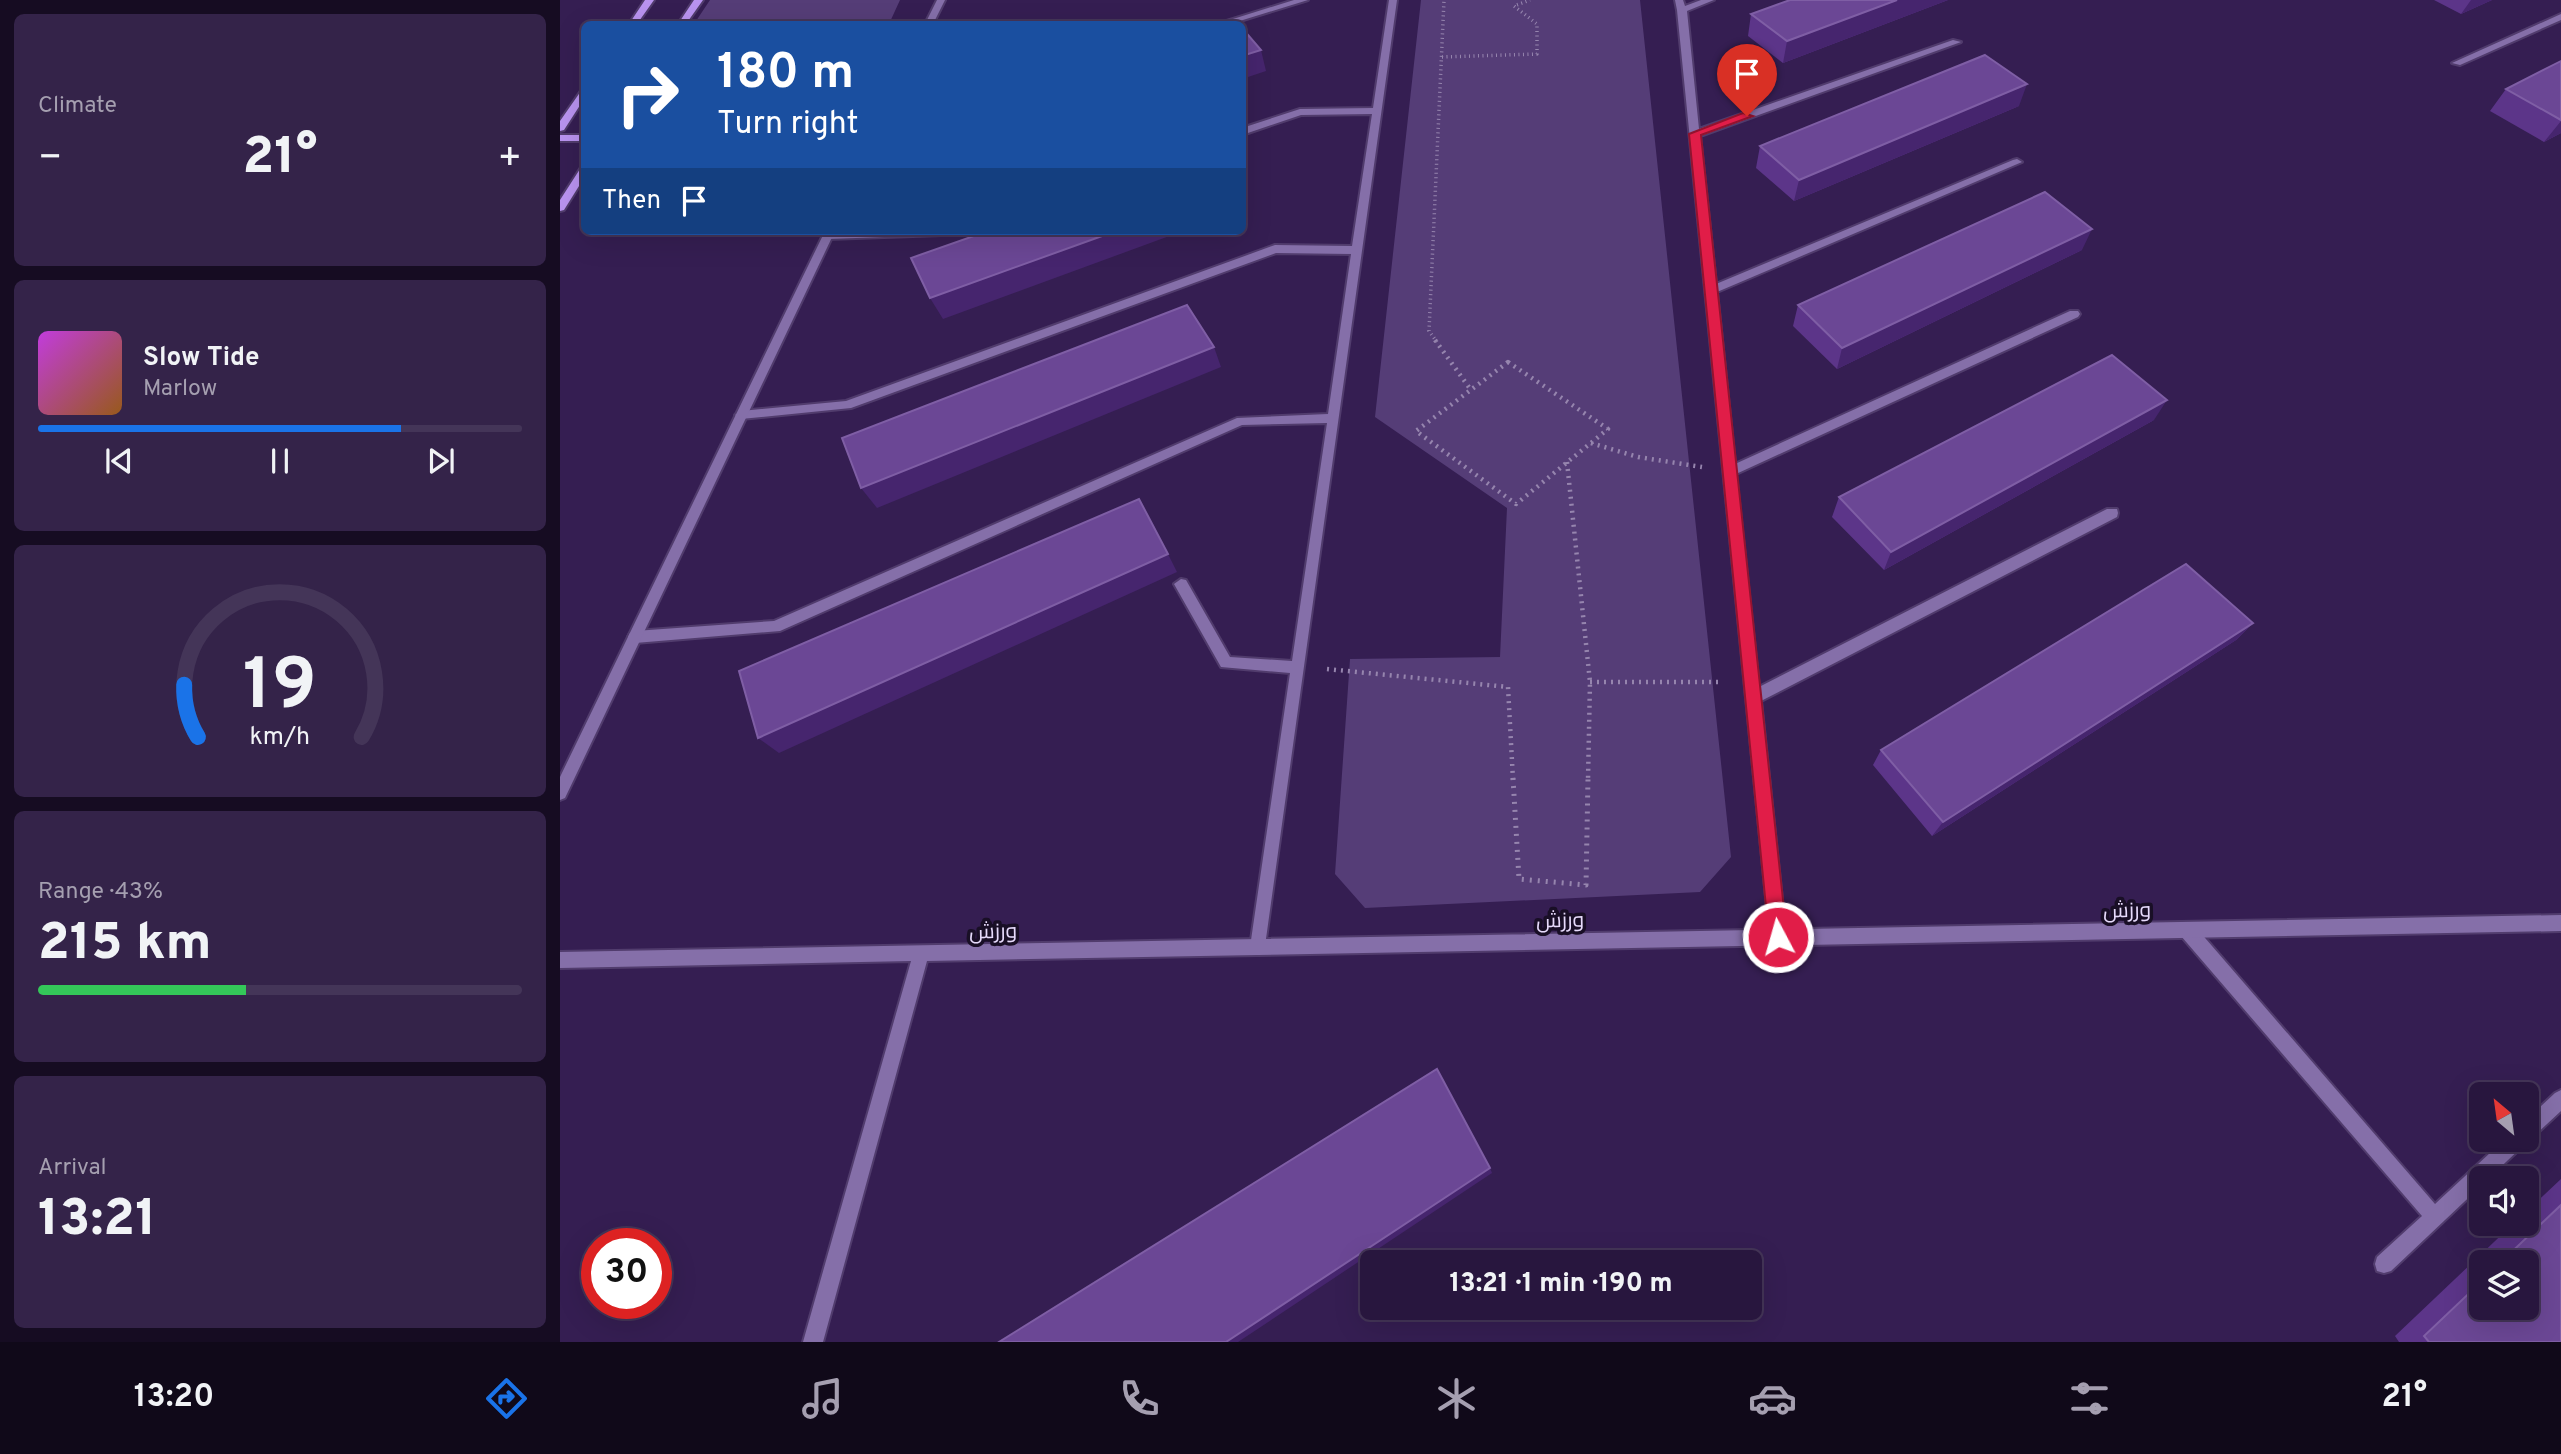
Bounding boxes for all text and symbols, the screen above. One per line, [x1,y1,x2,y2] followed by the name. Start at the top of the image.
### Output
[717,44,854,106] text: 180 m
[1717,44,1777,116] pin
[602,49,693,140] icon: right
[1728,55,1766,93] icon: arrive
[38,92,117,121] text: Climate
[717,105,859,145] text: Turn right
[243,126,317,192] text: 21°
[38,135,63,184] text: −
[497,135,522,184] text: +
[675,182,713,220] icon: arrive
[602,185,661,218] text: Then
[143,342,260,375] text: Slow Tide
[143,375,217,404] text: Marlow
[100,442,138,480] icon: previous
[261,442,299,480] icon: pause
[422,442,460,480] icon: next
[243,643,317,735] text: 19
[250,722,310,754] text: km/h
[38,878,163,907] text: Range · 43%
[2103,898,2151,925] street label: ورزش
[1741,900,1815,974] position arrow
[1536,908,1584,935] street label: ورزش
[38,912,212,978] text: 215 km
[969,919,1017,946] street label: ورزش
[2469,1082,2539,1152] north arrow
[2469,1082,2539,1320] map controls
[38,1154,107,1183] text: Arrival
[2469,1166,2539,1236] button: sound
[38,1188,156,1254] text: 13:21
[581,1228,672,1319] speed limit sign: 30
[2469,1250,2539,1320] button: layers
[1449,1268,1673,1301] text: 13:21 · 1 min · 190 m
[482,1374,531,1423] icon: directions
[798,1374,847,1423] icon: music
[1115,1374,1164,1423] icon: phone
[1432,1374,1481,1423] icon: climate
[1748,1374,1797,1423] icon: car
[2065,1374,2114,1423] icon: filters
[134,1378,214,1418] text: 13:20
[2381,1378,2427,1418] text: 21°

